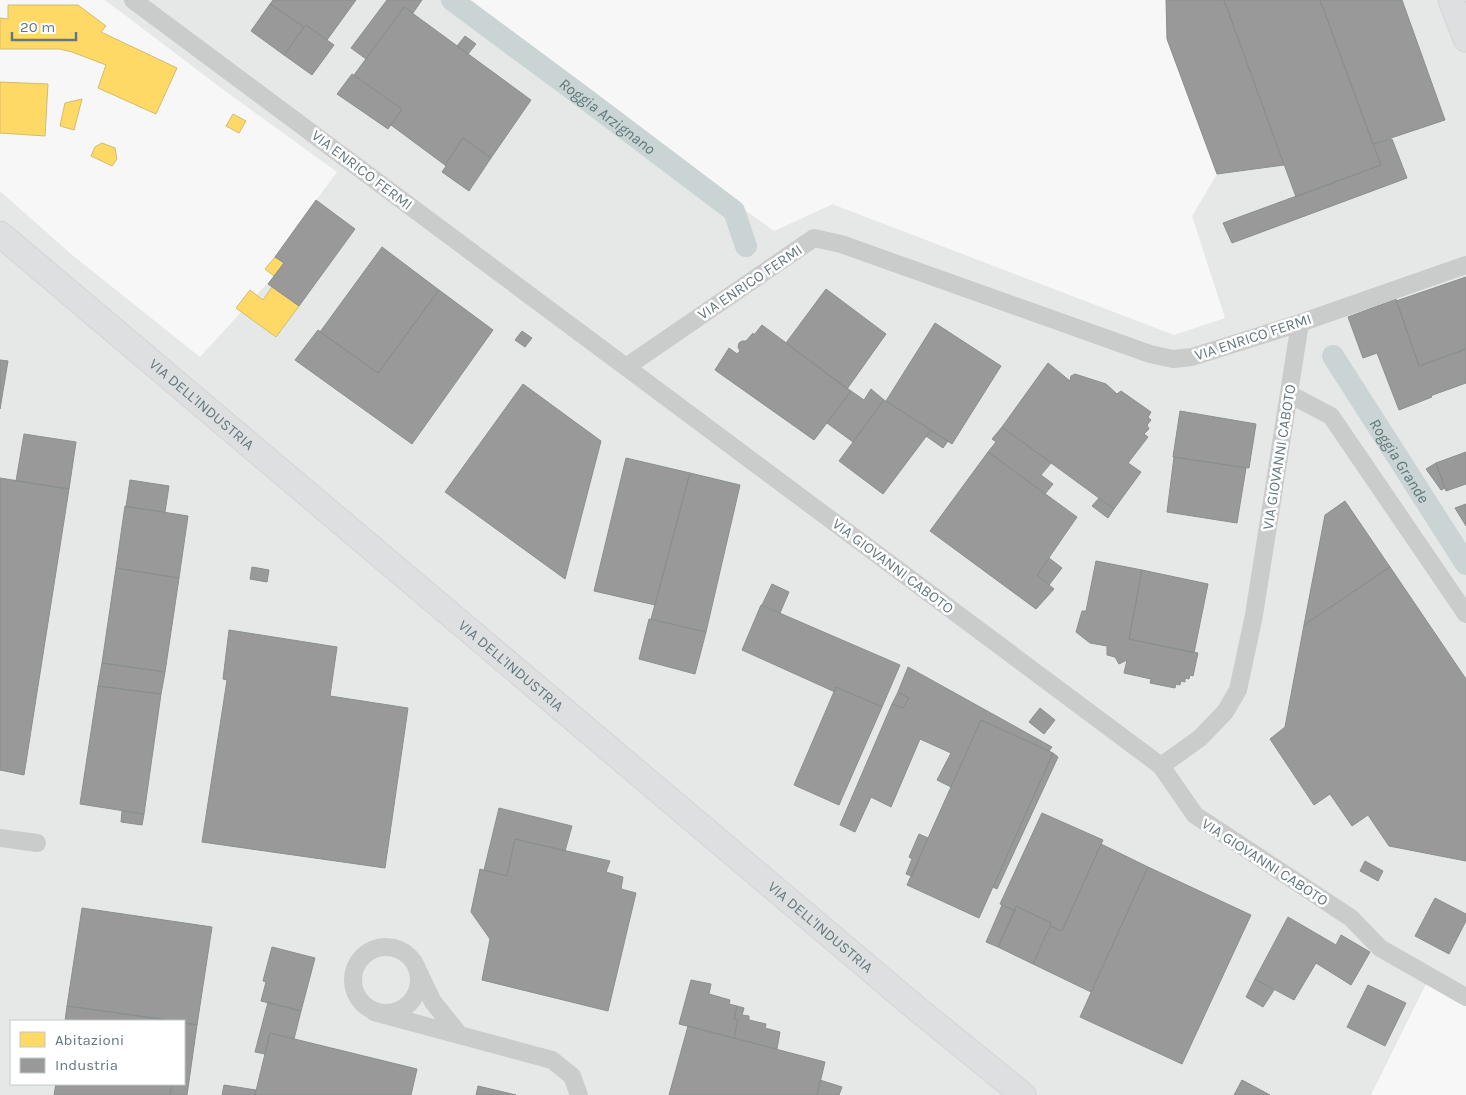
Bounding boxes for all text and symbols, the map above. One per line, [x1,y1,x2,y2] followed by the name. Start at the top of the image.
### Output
[12,10,76,42] scale bar
[20,18,55,36] text: 20 m
[556,74,659,158] water label: Roggia Arzignano
[308,126,416,214] street label: VIA ENRICO FERMI
[695,241,805,323] street label: VIA ENRICO FERMI
[1192,310,1314,364] street label: VIA ENRICO FERMI
[145,355,258,454] street label: VIA DELL'INDUSTRIA
[1259,383,1299,531] street label: VIA GIOVANNI CABOTO
[1365,415,1434,507] water label: Roggia Grande
[829,515,957,617] street label: VIA GIOVANNI CABOTO
[455,616,568,716] street label: VIA DELL'INDUSTRIA
[1198,814,1332,910] street label: VIA GIOVANNI CABOTO
[764,878,877,977] street label: VIA DELL'INDUSTRIA
[10,1020,185,1085] legend
[55,1031,124,1049] text: Abitazioni
[55,1056,118,1074] text: Industria

